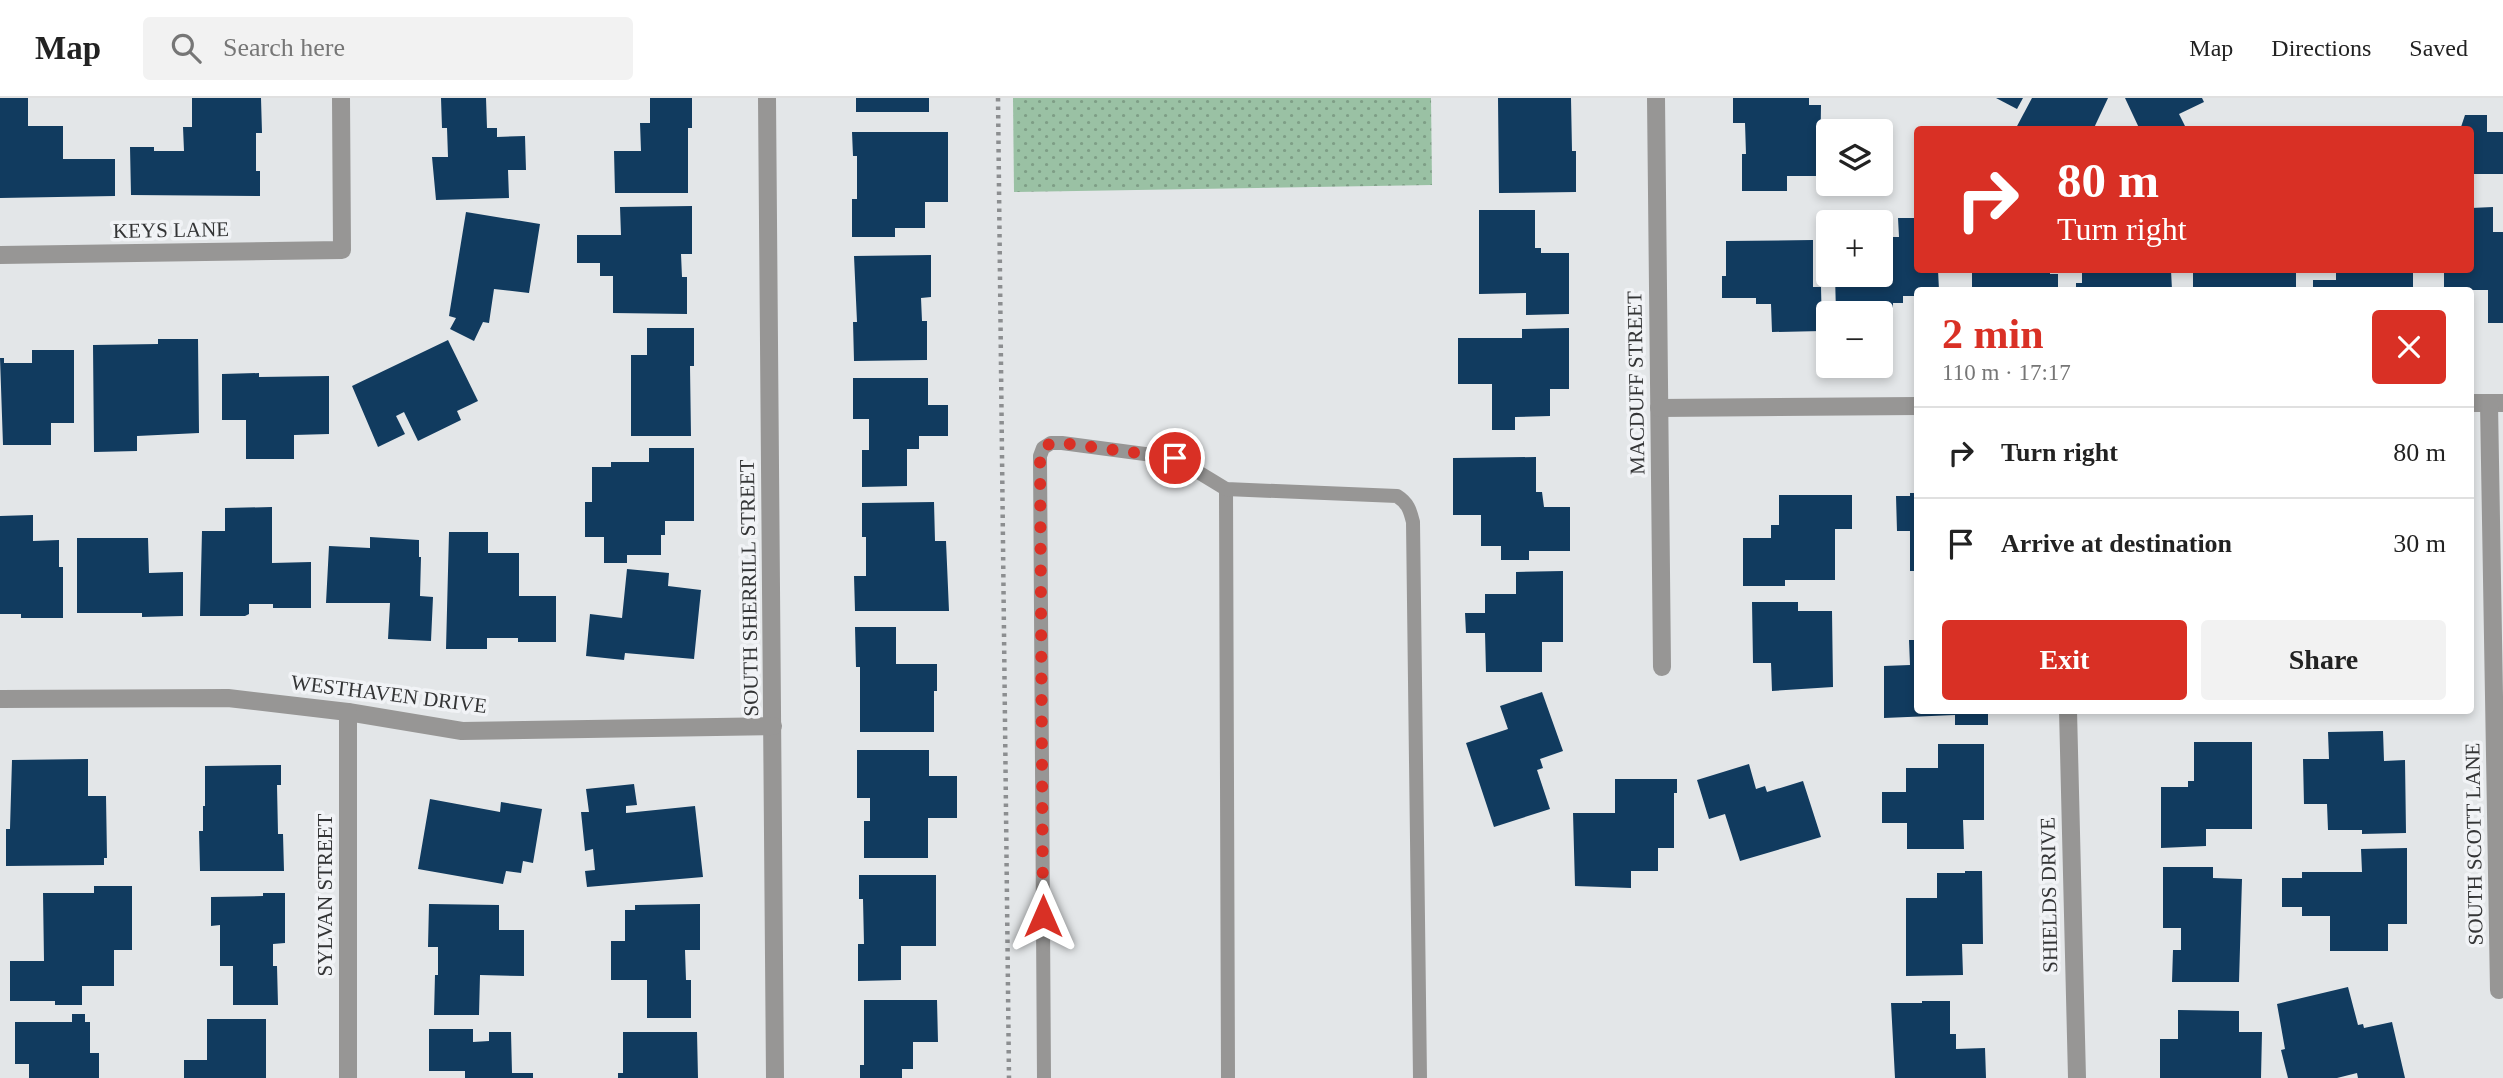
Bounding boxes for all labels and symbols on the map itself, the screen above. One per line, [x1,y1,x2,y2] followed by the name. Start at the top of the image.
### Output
[113,217,229,243] street label: KEYS LANE
[1622,291,1650,475] street label: MACDUFF STREET
[1145,428,1205,488] pin
[735,459,763,717] street label: SOUTH SHERRILL STREET
[290,670,488,718] street label: WESTHAVEN DRIVE
[2460,742,2488,946] street label: SOUTH SCOTT LANE
[313,813,337,976] street label: SYLVAN STREET
[2036,817,2062,973] street label: SHIELDS DRIVE
[1006,879,1080,953] position arrow

